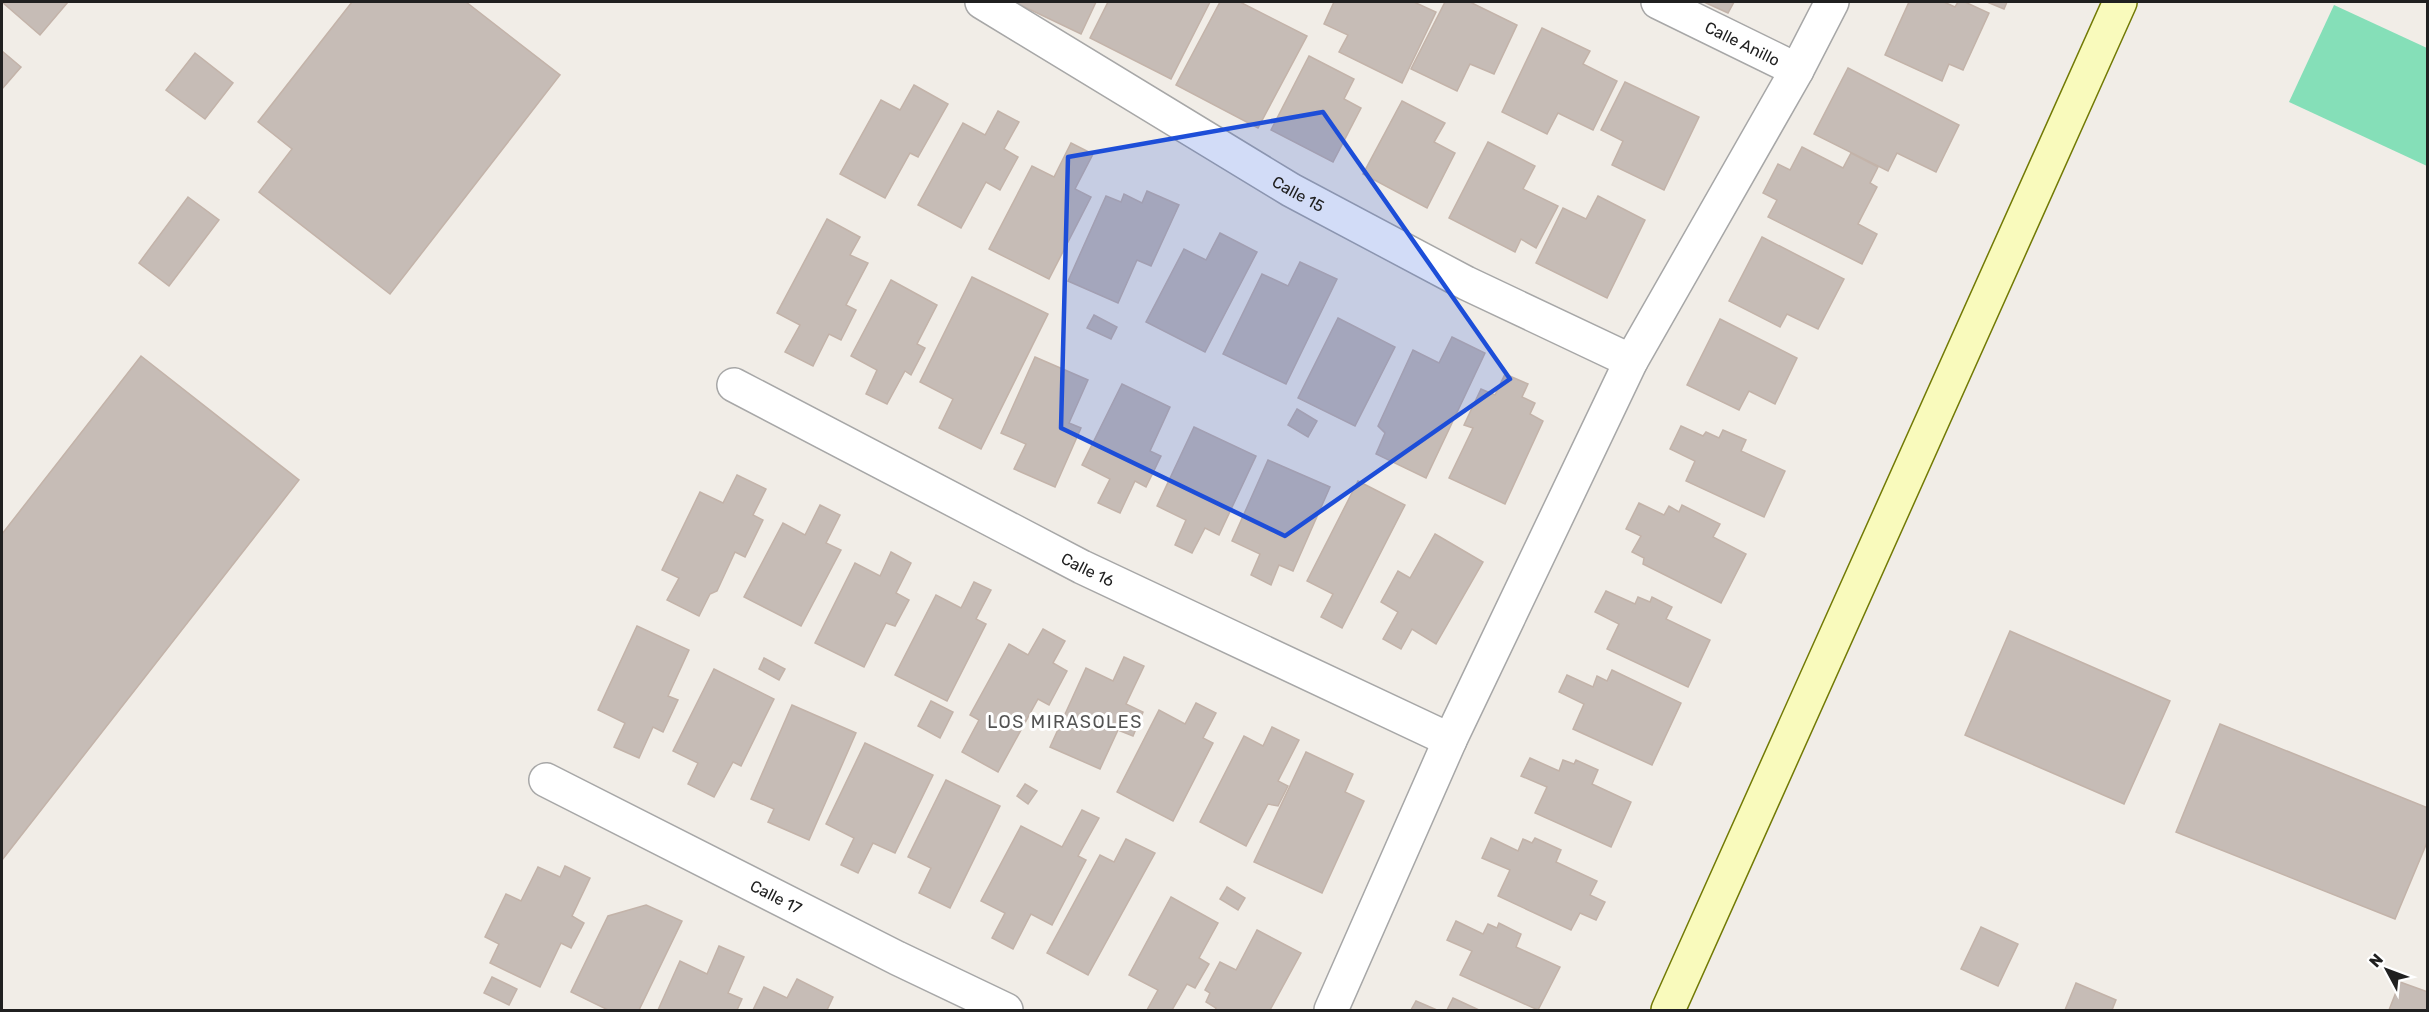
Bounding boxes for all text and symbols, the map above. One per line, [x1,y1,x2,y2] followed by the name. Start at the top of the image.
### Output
[1702,17,1783,70] street label: Calle Anillo
[1269,172,1328,216] street label: Calle 15
[1058,549,1117,591] street label: Calle 16
[987,711,1143,733] district label: LOS MIRASOLES
[747,876,805,918] street label: Calle 17
[2357,940,2417,1000] north arrow
[2365,950,2387,971] text: N

